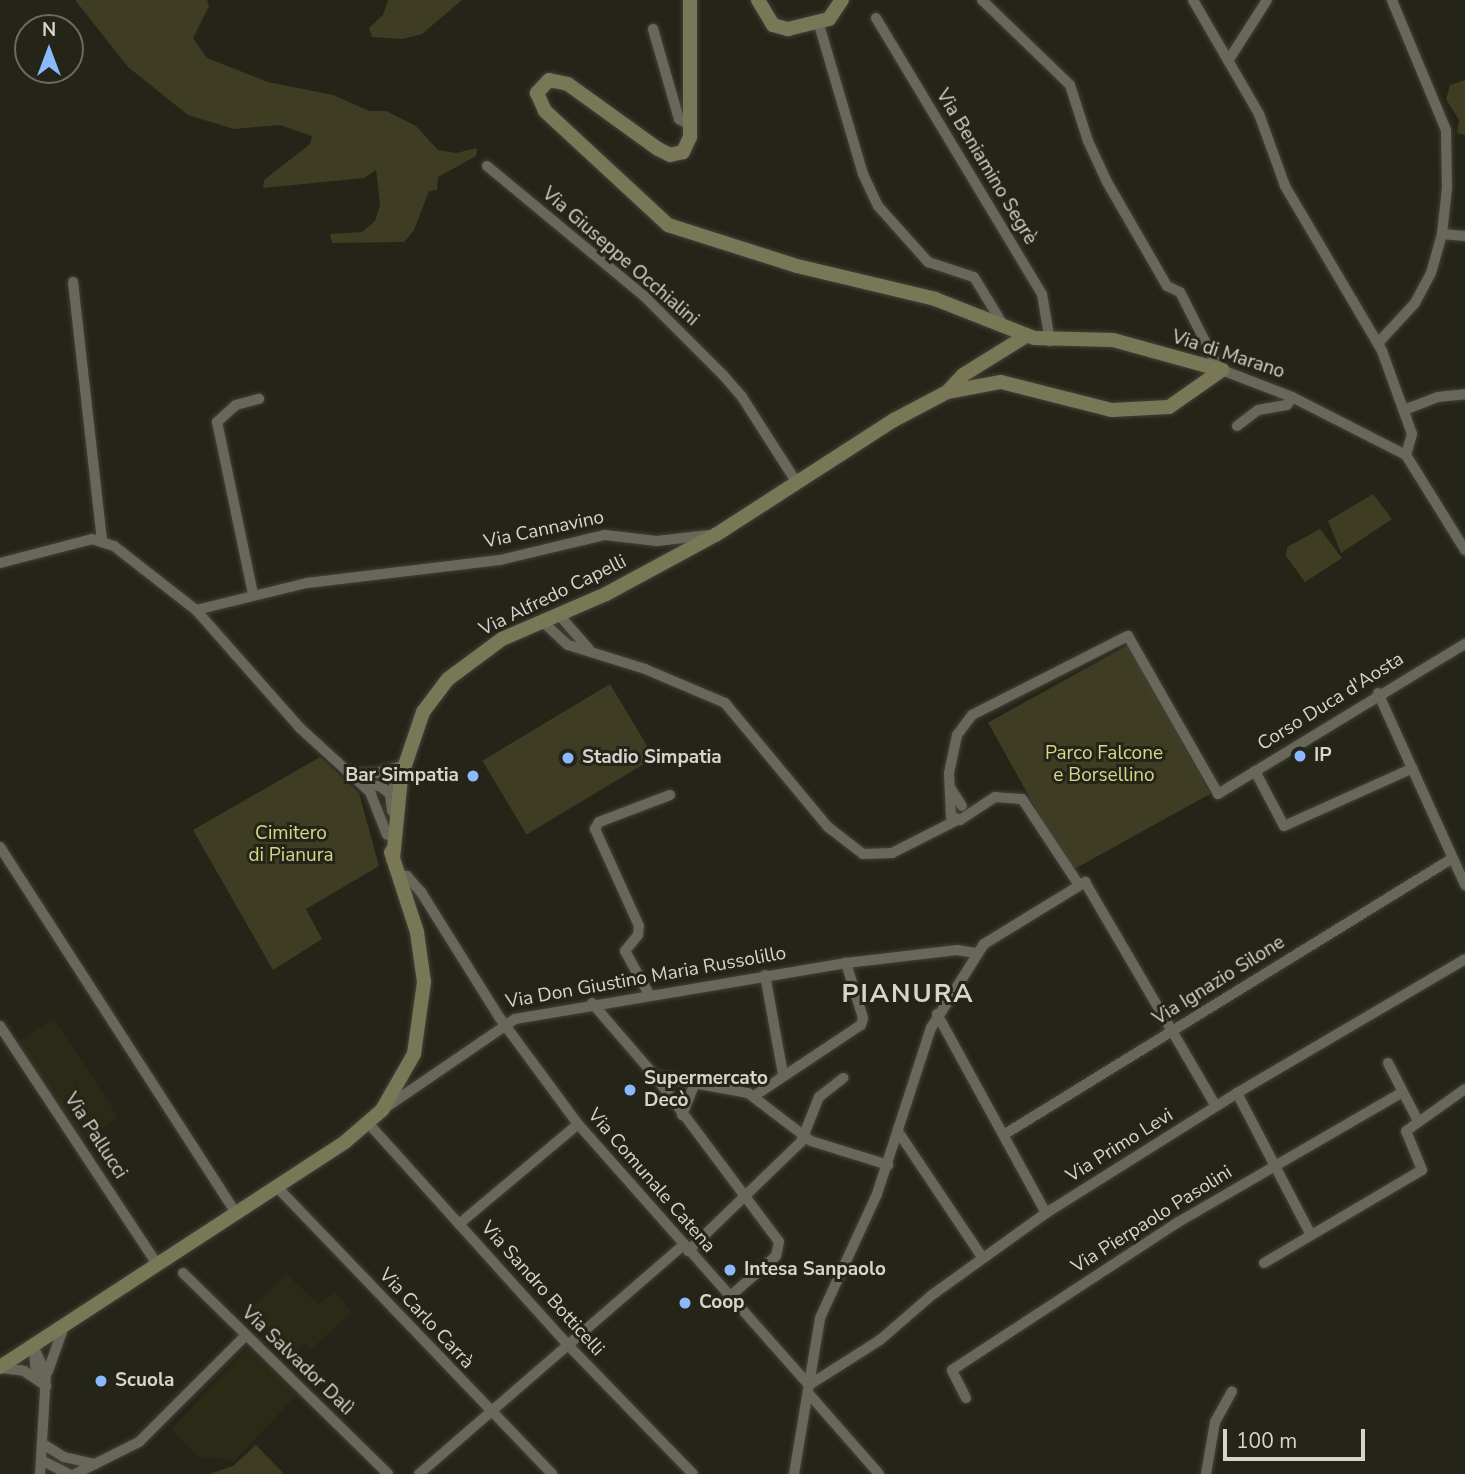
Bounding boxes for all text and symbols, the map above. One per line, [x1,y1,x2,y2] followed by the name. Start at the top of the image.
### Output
[14,14,84,84] north arrow
[42,17,56,43] text: N
[931,85,1041,249] street label: Via Beniamino Segrè
[537,183,703,331] street label: Via Giuseppe Occhialini
[1169,326,1287,384] street label: Via di Marano
[482,506,606,554] street label: Via Cannavino
[476,551,630,641] street label: Via Alfredo Capelli
[1254,648,1408,756] street label: Corso Duca d'Aosta
[1045,743,1163,787] park label: Parco Falcone e Borsellino
[1314,745,1332,767] place label: IP
[582,747,722,769] place label: Stadio Simpatia
[1292,748,1308,764] marker: IP
[560,750,576,766] marker: Stadio Simpatia
[345,765,459,787] place label: Bar Simpatia
[465,768,481,784] marker: Bar Simpatia
[248,823,334,867] park label: Cimitero di Pianura
[1149,931,1289,1031] street label: Via Ignazio Silone
[504,942,788,1014] street label: Via Don Giustino Maria Russolillo
[842,978,974,1010] district label: PIANURA
[644,1068,768,1112] place label: Supermercato Decò
[622,1082,638,1098] marker: Supermercato Decò
[59,1089,131,1183] street label: Via Pallucci
[582,1104,720,1258] street label: Via Comunale Catena
[1062,1104,1178,1188] street label: Via Primo Levi
[1067,1161,1237,1279] street label: Via Pierpaolo Pasolini
[476,1217,608,1361] street label: Via Sandro Botticelli
[744,1259,886,1281] place label: Intesa Sanpaolo
[722,1262,738,1278] marker: Intesa Sanpaolo
[374,1264,478,1374] street label: Via Carlo Carrà
[699,1292,745,1314] place label: Coop
[677,1295,693,1311] marker: Coop
[236,1302,358,1420] street label: Via Salvador Dalì
[115,1370,174,1392] place label: Scuola
[93,1373,109,1389] marker: Scuola
[1227,1414,1369,1458] scale bar
[1236,1427,1297,1455] text: 100 m

